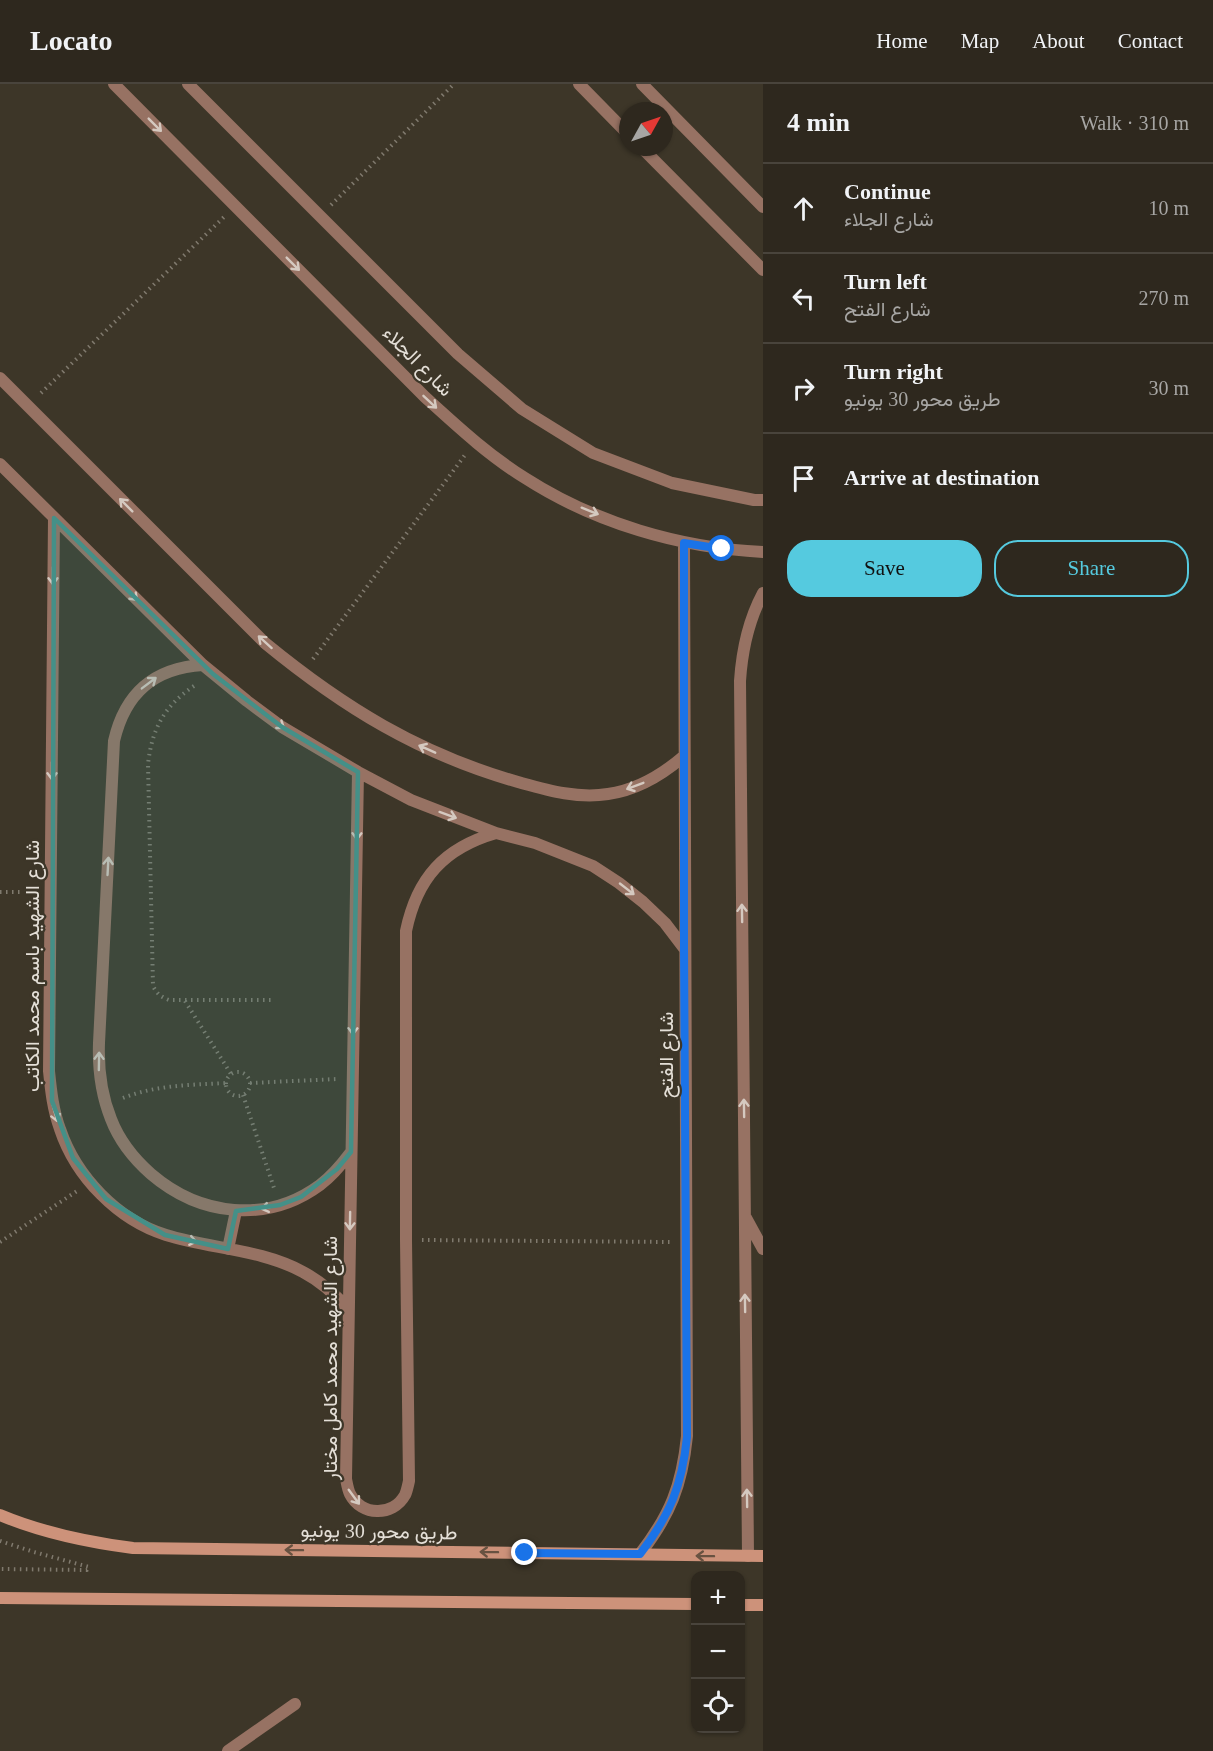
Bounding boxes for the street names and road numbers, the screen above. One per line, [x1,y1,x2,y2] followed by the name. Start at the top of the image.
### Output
[376,322,457,403] street label: شارع الجلاء
[21,840,46,1092] street label: شارع الشهيد باسم محمد الكاتب
[655,1012,680,1098] street label: شارع الفتح
[319,1236,344,1481] street label: شارع الشهيد محمد كامل مختار
[300,1519,457,1545] street label: طريق محور 30 يونيو

